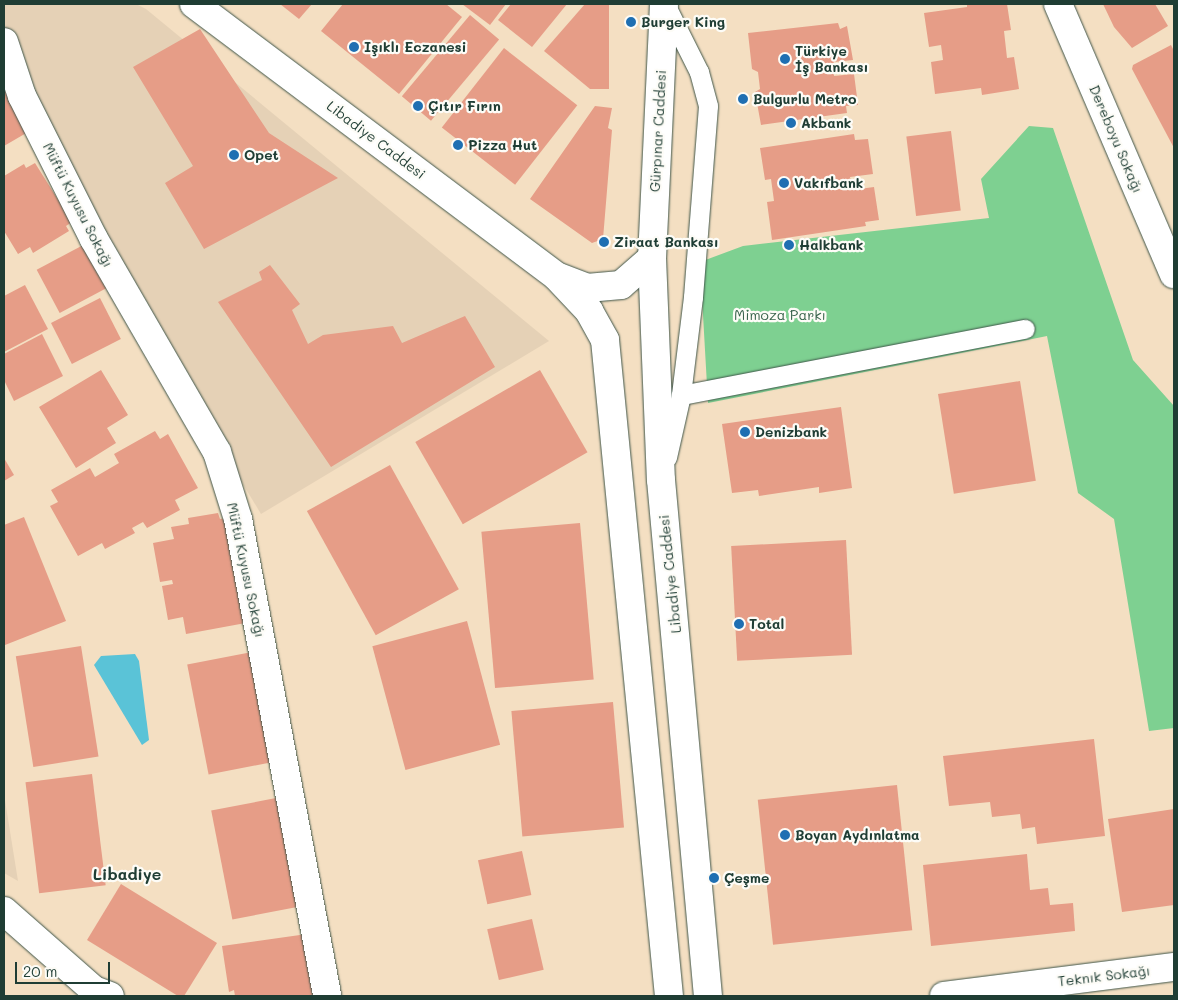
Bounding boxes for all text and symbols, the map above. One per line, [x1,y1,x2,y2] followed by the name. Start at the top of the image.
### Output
[641,14,725,30] place label: Burger King
[625,16,637,28] marker: Burger King
[364,39,466,55] place label: Işıklı Eczanesi
[348,41,360,53] marker: Işıklı Eczanesi
[795,43,868,75] place label: Türkiye İş Bankası
[779,53,791,65] marker: Türkiye İş Bankası
[646,69,670,193] street label: Gürpınar Caddesi
[1086,83,1146,195] street label: Dereboyu Sokağı
[753,91,856,107] place label: Bulgurlu Metro
[737,93,749,105] marker: Bulgurlu Metro
[323,97,429,183] street label: Libadiye Caddesi
[428,98,501,114] place label: Çıtır Fırın
[412,100,424,112] marker: Çıtır Fırın
[801,115,851,131] place label: Akbank
[785,117,797,129] marker: Akbank
[468,137,537,153] place label: Pizza Hut
[452,139,464,151] marker: Pizza Hut
[39,140,117,270] street label: Müftü Kuyusu Sokağı
[244,147,279,163] place label: Opet
[228,149,240,161] marker: Opet
[794,175,863,191] place label: Vakıfbank
[778,177,790,189] marker: Vakıfbank
[614,234,719,250] place label: Ziraat Bankası
[598,236,610,248] marker: Ziraat Bankası
[799,237,863,253] place label: Halkbank
[783,239,795,251] marker: Halkbank
[734,307,826,323] park label: Mimoza Parkı
[755,424,827,440] place label: Denizbank
[739,426,751,438] marker: Denizbank
[223,501,269,639] street label: Müftü Kuyusu Sokağı
[655,514,685,634] street label: Libadiye Caddesi
[749,616,784,632] place label: Total
[733,618,745,630] marker: Total
[795,827,920,843] place label: Boyan Aydınlatma
[779,829,791,841] marker: Boyan Aydınlatma
[93,864,161,884] district label: Libadiye
[724,870,769,886] place label: Çeşme
[708,872,720,884] marker: Çeşme
[18,952,112,984] scale bar
[23,961,57,981] text: 20 m
[1057,962,1151,990] street label: Teknık Sokağı

